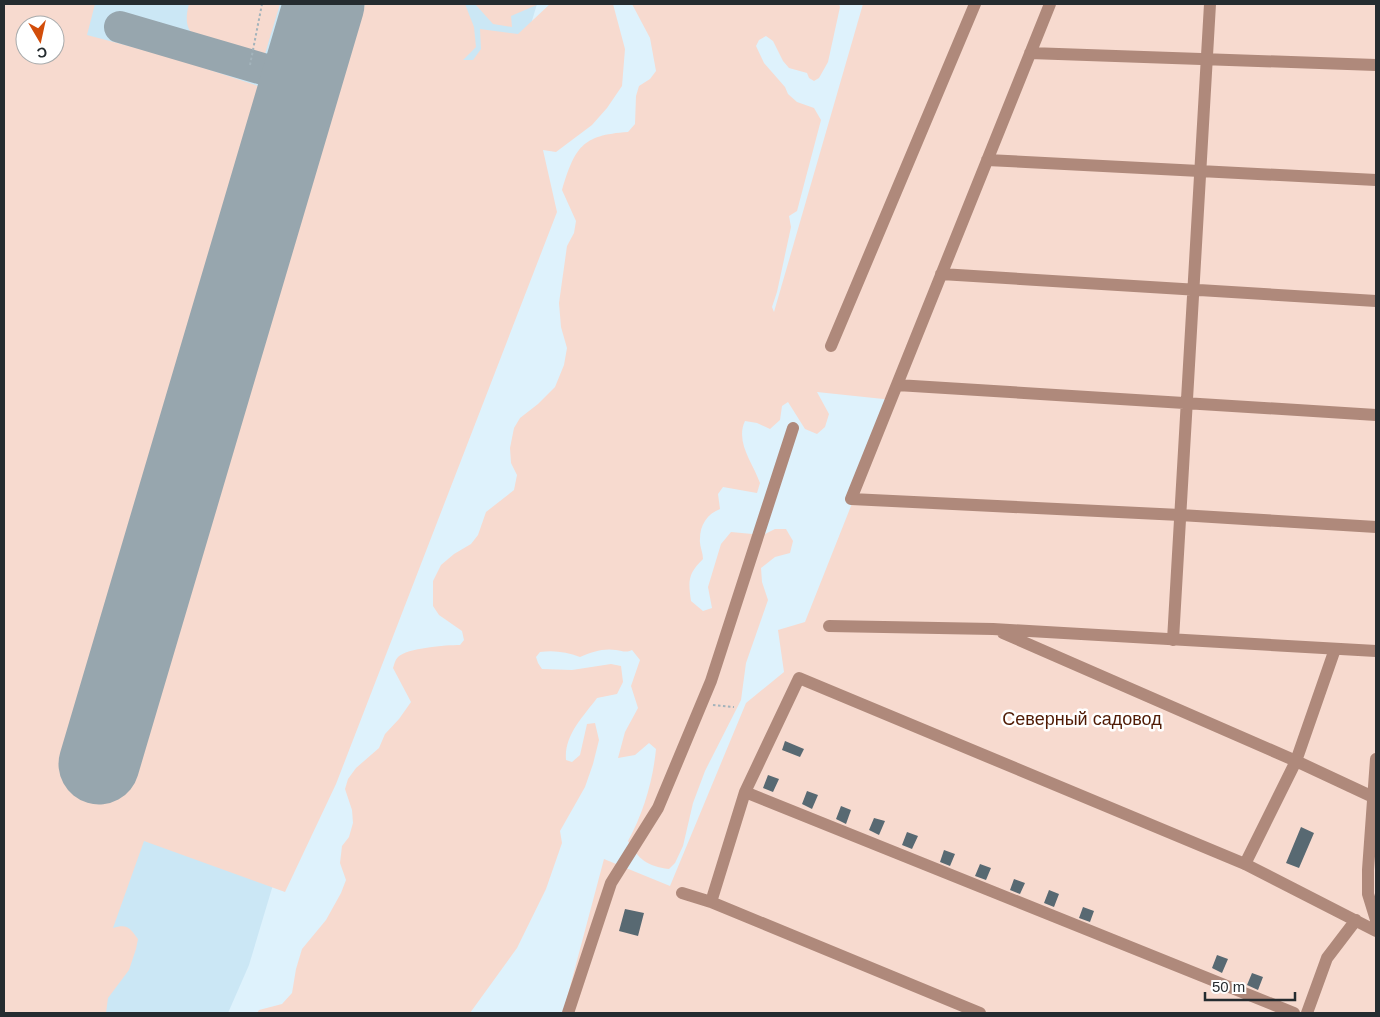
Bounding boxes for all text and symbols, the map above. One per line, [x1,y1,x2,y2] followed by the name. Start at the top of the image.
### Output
[15,15,65,65] north arrow
[36,44,48,62] text: С
[1002,709,1162,729] park label: Северный садовод
[1205,970,1295,1002] scale bar
[1212,978,1245,995] text: 50 m

